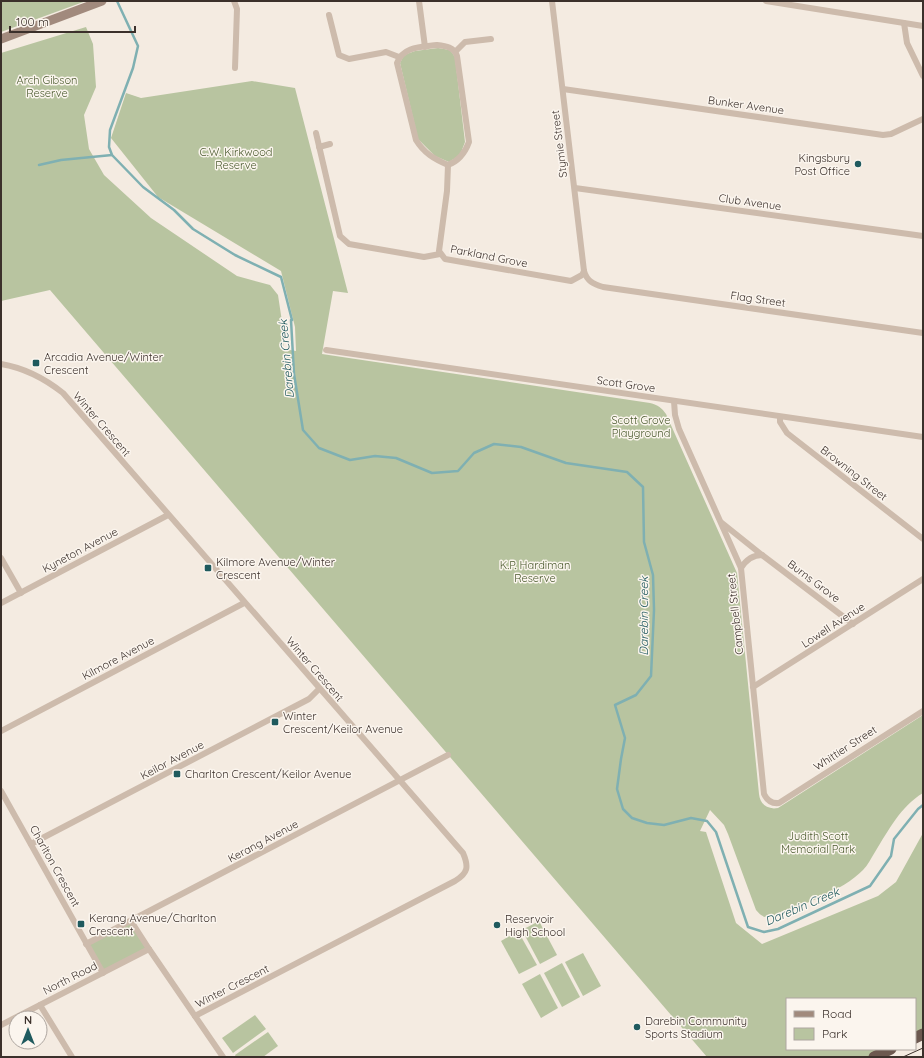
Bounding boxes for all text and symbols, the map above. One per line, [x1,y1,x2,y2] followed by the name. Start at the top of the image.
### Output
[10,8,135,34] scale bar
[16,14,49,29] text: 100 m
[17,73,77,100] park label: Arch Gibson Reserve
[707,93,785,117] street label: Bunker Avenue
[548,109,570,179] street label: Stymie Street
[200,145,272,172] park label: C.W. Kirkwood Reserve
[794,151,850,178] place label: Kingsbury Post Office
[853,159,863,169] marker: Kingsbury Post Office
[718,191,782,213] street label: Club Avenue
[449,242,529,270] street label: Parkland Grove
[730,288,787,310] street label: Flag Street
[275,317,297,399] water label: Darebin Creek
[44,350,164,377] place label: Arcadia Avenue/Winter Crescent
[31,358,41,368] marker: Arcadia Avenue/Winter Crescent
[596,373,656,395] street label: Scott Grove
[70,389,134,459] street label: Winter Crescent
[611,413,671,440] park label: Scott Grove Playground
[818,443,890,504] street label: Browning Street
[40,524,120,576] street label: Kyneton Avenue
[216,555,336,582] place label: Kilmore Avenue/Winter Crescent
[785,557,843,605] street label: Burns Grove
[500,558,570,585] park label: K.P. Hardiman Reserve
[203,563,213,573] marker: Kilmore Avenue/Winter Crescent
[724,572,746,655] street label: Campbell Street
[636,575,651,656] water label: Darebin Creek
[799,599,867,651] street label: Lowell Avenue
[79,633,157,683] street label: Kilmore Avenue
[283,634,347,704] street label: Winter Crescent
[283,709,403,736] place label: Winter Crescent/Keilor Avenue
[270,717,280,727] marker: Winter Crescent/Keilor Avenue
[811,722,879,774] street label: Whittier Street
[138,737,206,783] street label: Keilor Avenue
[185,767,351,781] place label: Charlton Crescent/Keilor Avenue
[172,769,182,779] marker: Charlton Crescent/Keilor Avenue
[225,817,301,865] street label: Kerang Avenue
[27,823,83,909] street label: Charlton Crescent
[781,829,855,856] park label: Judith Scott Memorial Park
[763,883,843,928] water label: Darebin Creek
[89,911,216,938] place label: Kerang Avenue/Charlton Crescent
[505,912,565,939] place label: Reservoir High School
[76,919,86,929] marker: Kerang Avenue/Charlton Crescent
[492,920,502,930] marker: Reservoir High School
[40,958,100,998] street label: North Road
[193,961,272,1011] street label: Winter Crescent
[786,998,916,1050] legend
[822,1006,852,1021] text: Road
[8,1010,48,1050] north arrow
[24,1013,32,1027] text: N
[645,1014,747,1041] place label: Darebin Community Sports Stadium
[632,1022,642,1032] marker: Darebin Community Sports Stadium
[822,1026,847,1041] text: Park

